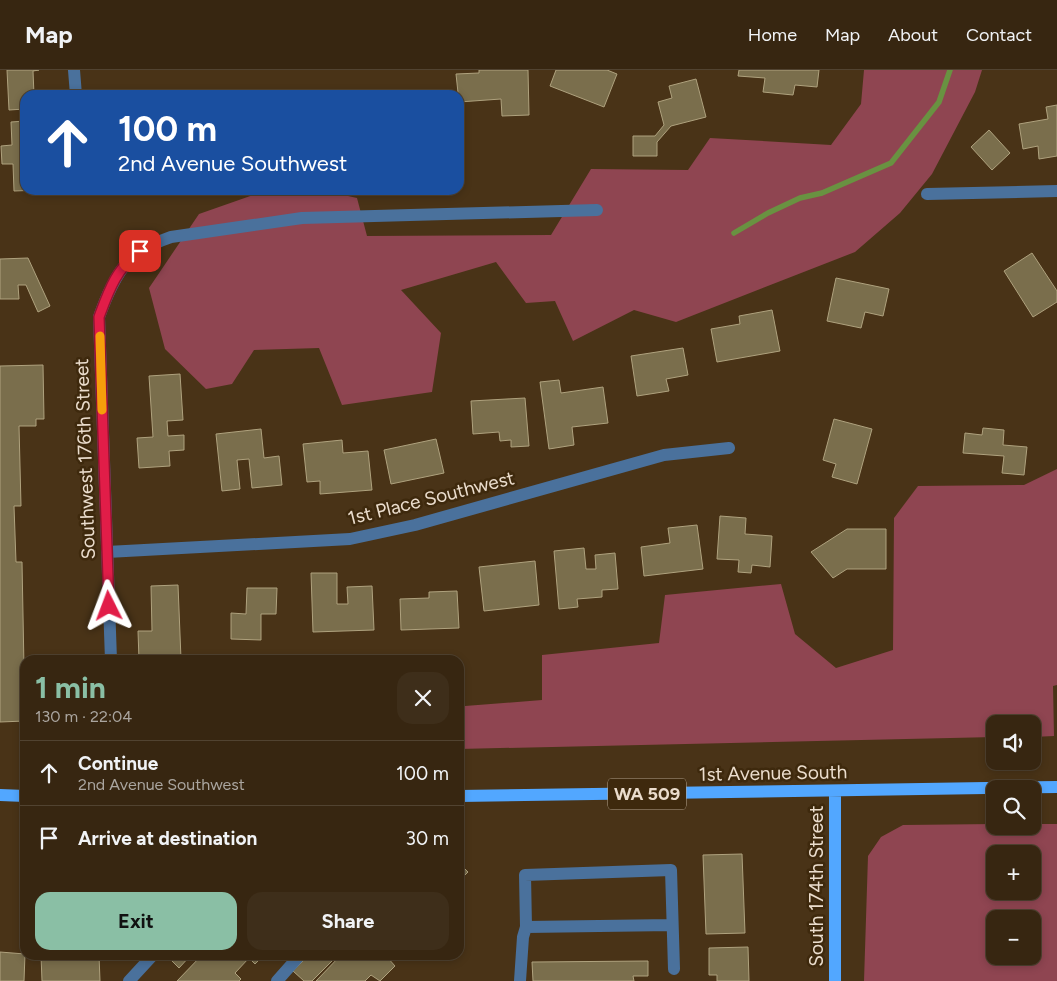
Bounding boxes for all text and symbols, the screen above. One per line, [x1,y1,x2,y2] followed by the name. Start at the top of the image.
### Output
[25,20,73,49] text: Map
[748,24,797,46] text: Home
[825,24,860,46] text: Map
[888,24,938,46] text: About
[966,24,1032,46] text: Contact
[118,108,217,150] text: 100 m
[35,110,100,175] icon: ahead
[118,150,347,177] text: 2nd Avenue Southwest
[119,230,161,272] pin
[126,237,154,265] icon: arrive
[70,358,100,560] street label: Southwest 176th Street
[345,466,517,530] street label: 1st Place Southwest
[82,579,134,631] position arrow
[35,669,106,706] text: 1 min
[397,672,449,724] button: close
[35,707,132,726] text: 130 m · 22:04
[986,715,1041,965] map controls
[986,715,1041,770] button: sound
[78,752,158,775] text: Continue
[35,759,63,787] icon: ahead
[699,760,847,786] street label: 1st Avenue South
[396,762,449,785] text: 100 m
[78,775,245,794] text: 2nd Avenue Southwest
[608,779,686,810] road number: WA 509
[986,780,1041,835] button: search
[805,805,828,967] street label: South 174th Street
[35,824,63,852] icon: arrive
[78,827,257,850] text: Arrive at destination
[406,827,449,850] text: 30 m
[986,845,1041,900] button: +
[35,892,237,950] button: Exit
[247,892,449,950] button: Share
[986,910,1041,965] button: −

